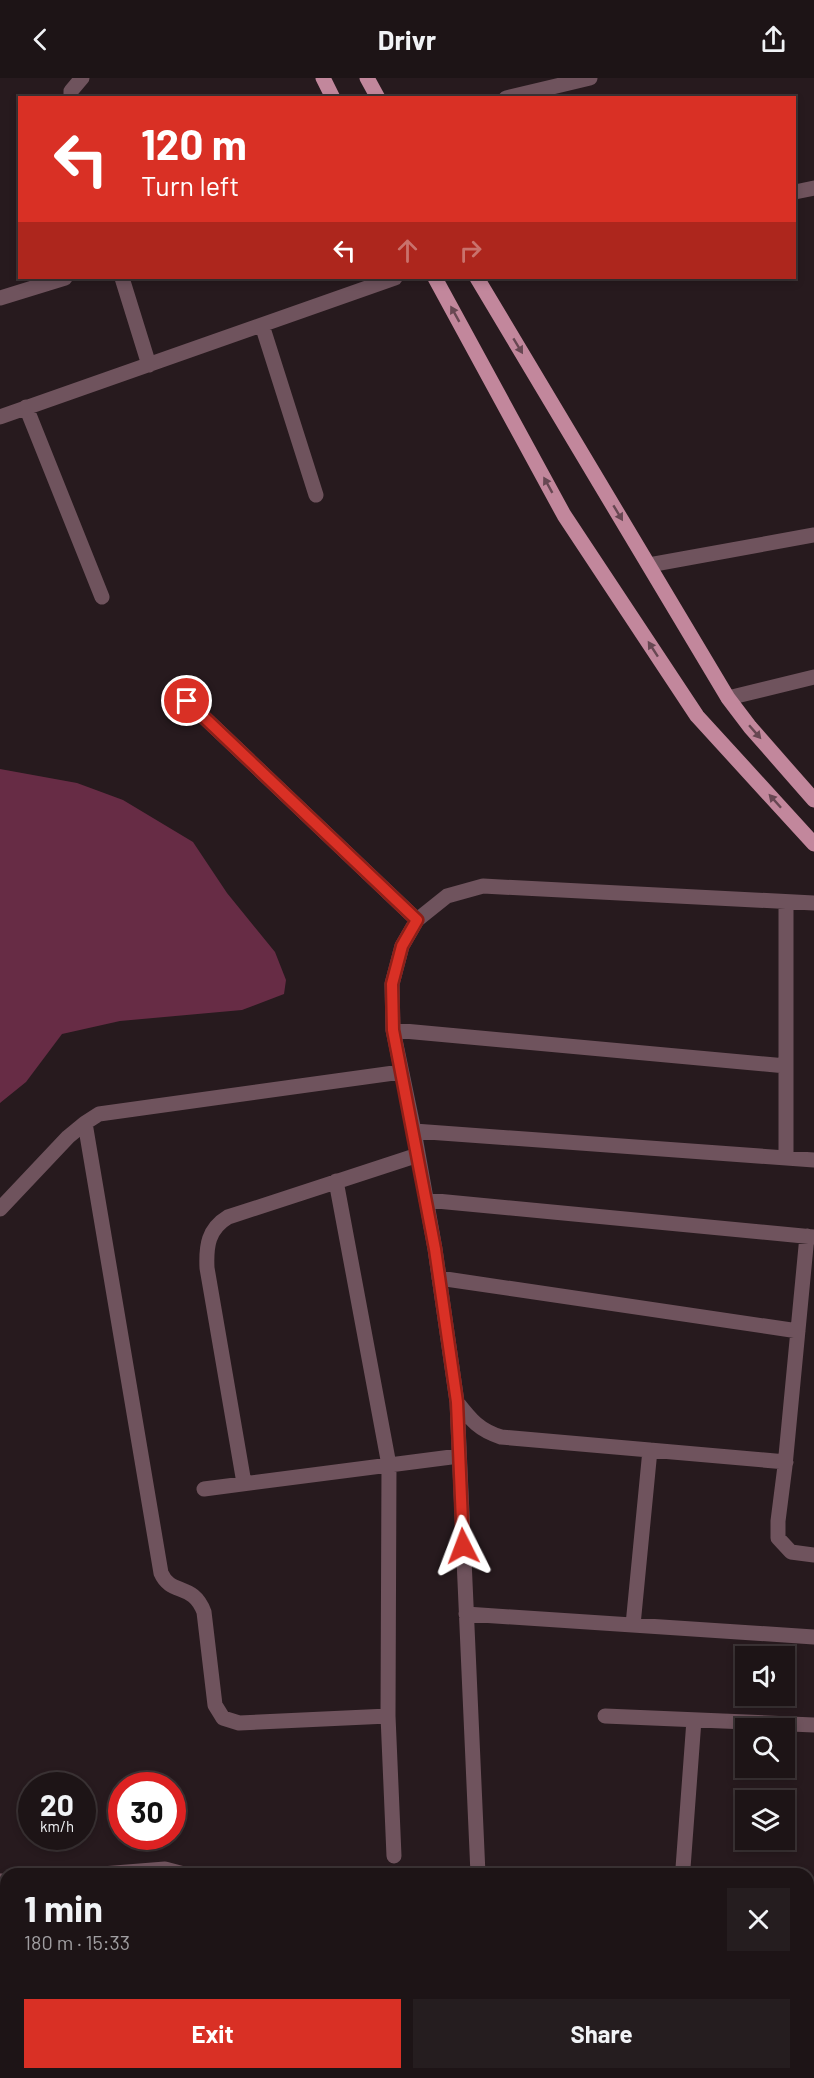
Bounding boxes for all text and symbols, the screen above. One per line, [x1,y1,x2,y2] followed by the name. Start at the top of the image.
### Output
[24,23,57,56] icon: back
[378,23,436,55] text: Drivr
[757,23,790,56] icon: share
[141,118,247,168] text: 120 m
[42,120,120,198] icon: left
[141,169,239,201] text: Turn left
[328,234,361,267] icon: left
[391,234,424,267] icon: ahead
[454,234,487,267] icon: right
[450,305,460,322] one-way arrow
[513,338,523,355] one-way arrow
[543,476,553,493] one-way arrow
[613,505,623,522] one-way arrow
[648,641,659,657] one-way arrow
[161,675,212,726] pin
[170,684,203,717] icon: arrive
[748,724,761,740] one-way arrow
[768,794,782,808] one-way arrow
[431,1514,495,1578] position arrow
[735,1646,795,1850] map controls
[735,1646,795,1706] button: sound
[735,1718,795,1778] button: search
[108,1772,186,1850] speed limit sign: 30
[40,1786,74,1822] text: 20
[735,1790,795,1850] button: layers
[40,1817,74,1835] text: km/h
[24,1886,103,1929] text: 1 min
[727,1888,790,1951] button: close
[24,1930,130,1954] text: 180 m · 15:33
[24,1999,401,2068] button: Exit
[413,1999,790,2068] button: Share

